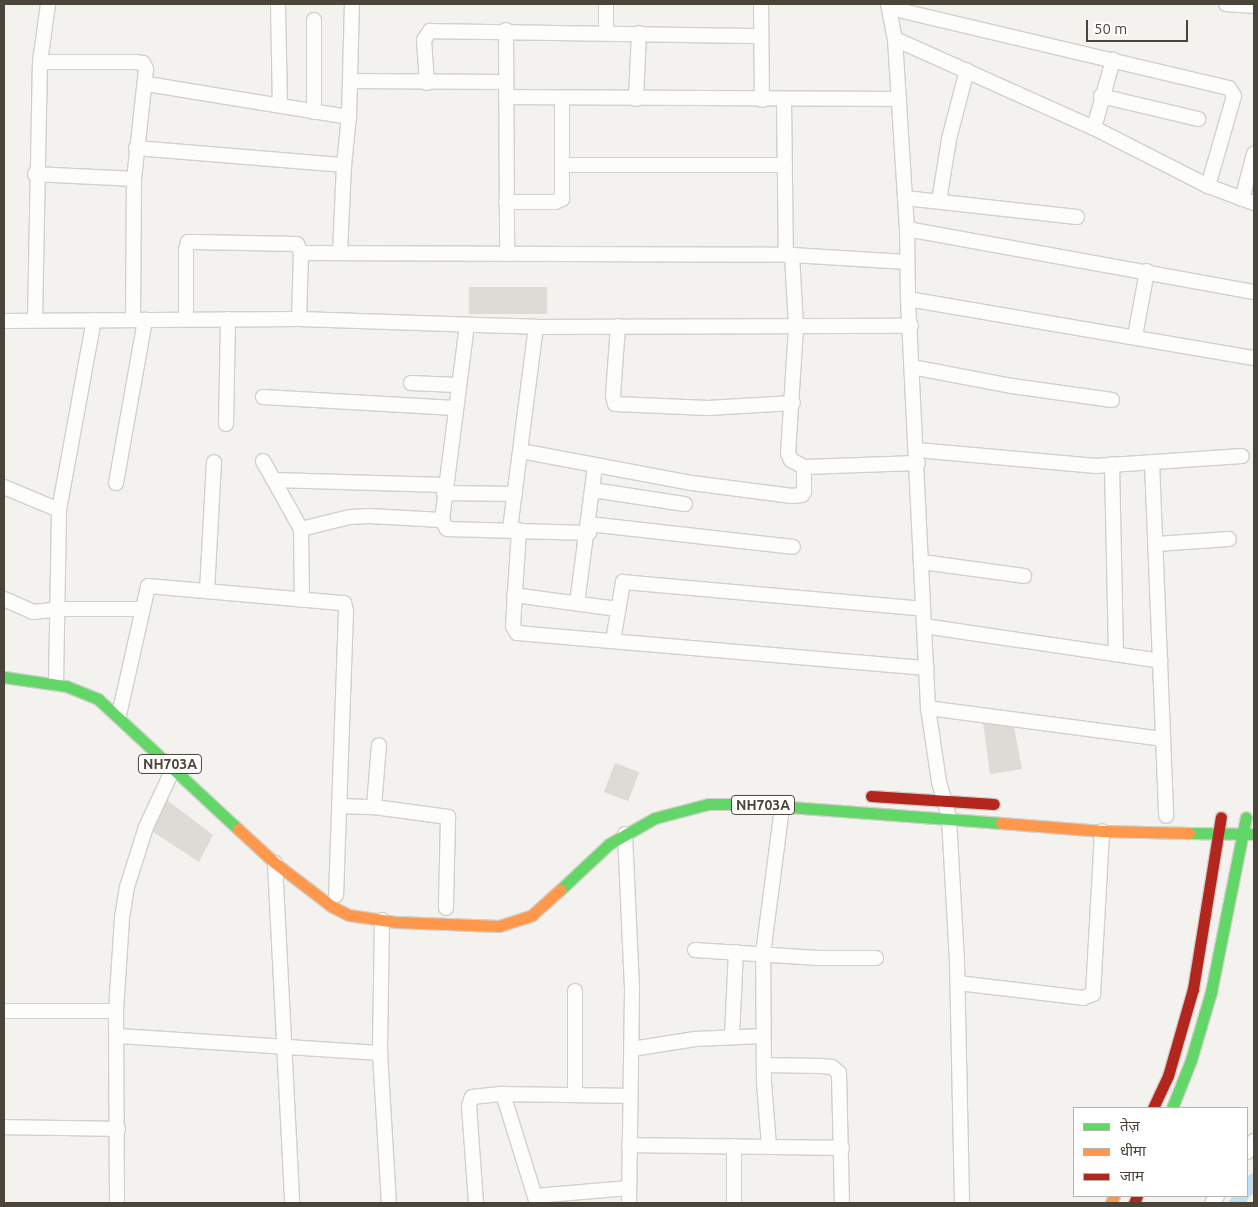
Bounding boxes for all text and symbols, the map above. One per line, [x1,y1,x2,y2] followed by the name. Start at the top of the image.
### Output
[1088,10,1190,42] scale bar
[1094,20,1127,37] text: 50 m
[138,752,202,776] road number: NH703A
[730,794,796,816] road number: NH703A
[1073,1107,1248,1197] legend
[1120,1117,1140,1134] text: तेज़
[1120,1142,1146,1159] text: धीमा
[1120,1167,1144,1184] text: जाम

